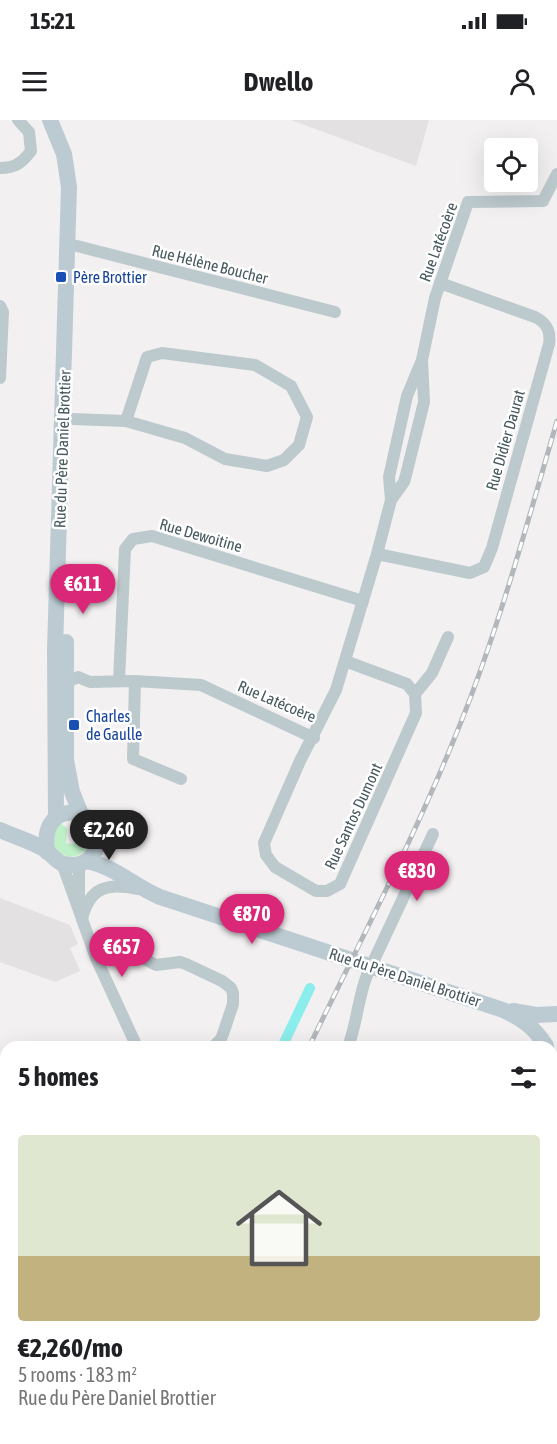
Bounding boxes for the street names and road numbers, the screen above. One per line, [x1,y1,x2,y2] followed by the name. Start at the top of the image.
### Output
[415,200,461,284] street label: Rue Latécoère
[150,241,270,287] street label: Rue Hélène Boucher
[50,369,74,528] street label: Rue du Père Daniel Brottier
[482,387,528,492] street label: Rue Didier Daurat
[158,515,244,555] street label: Rue Dewoitine
[235,676,319,726] street label: Rue Latécoère
[321,760,386,872] street label: Rue Santos Dumont
[327,944,483,1010] street label: Rue du Père Daniel Brottier

